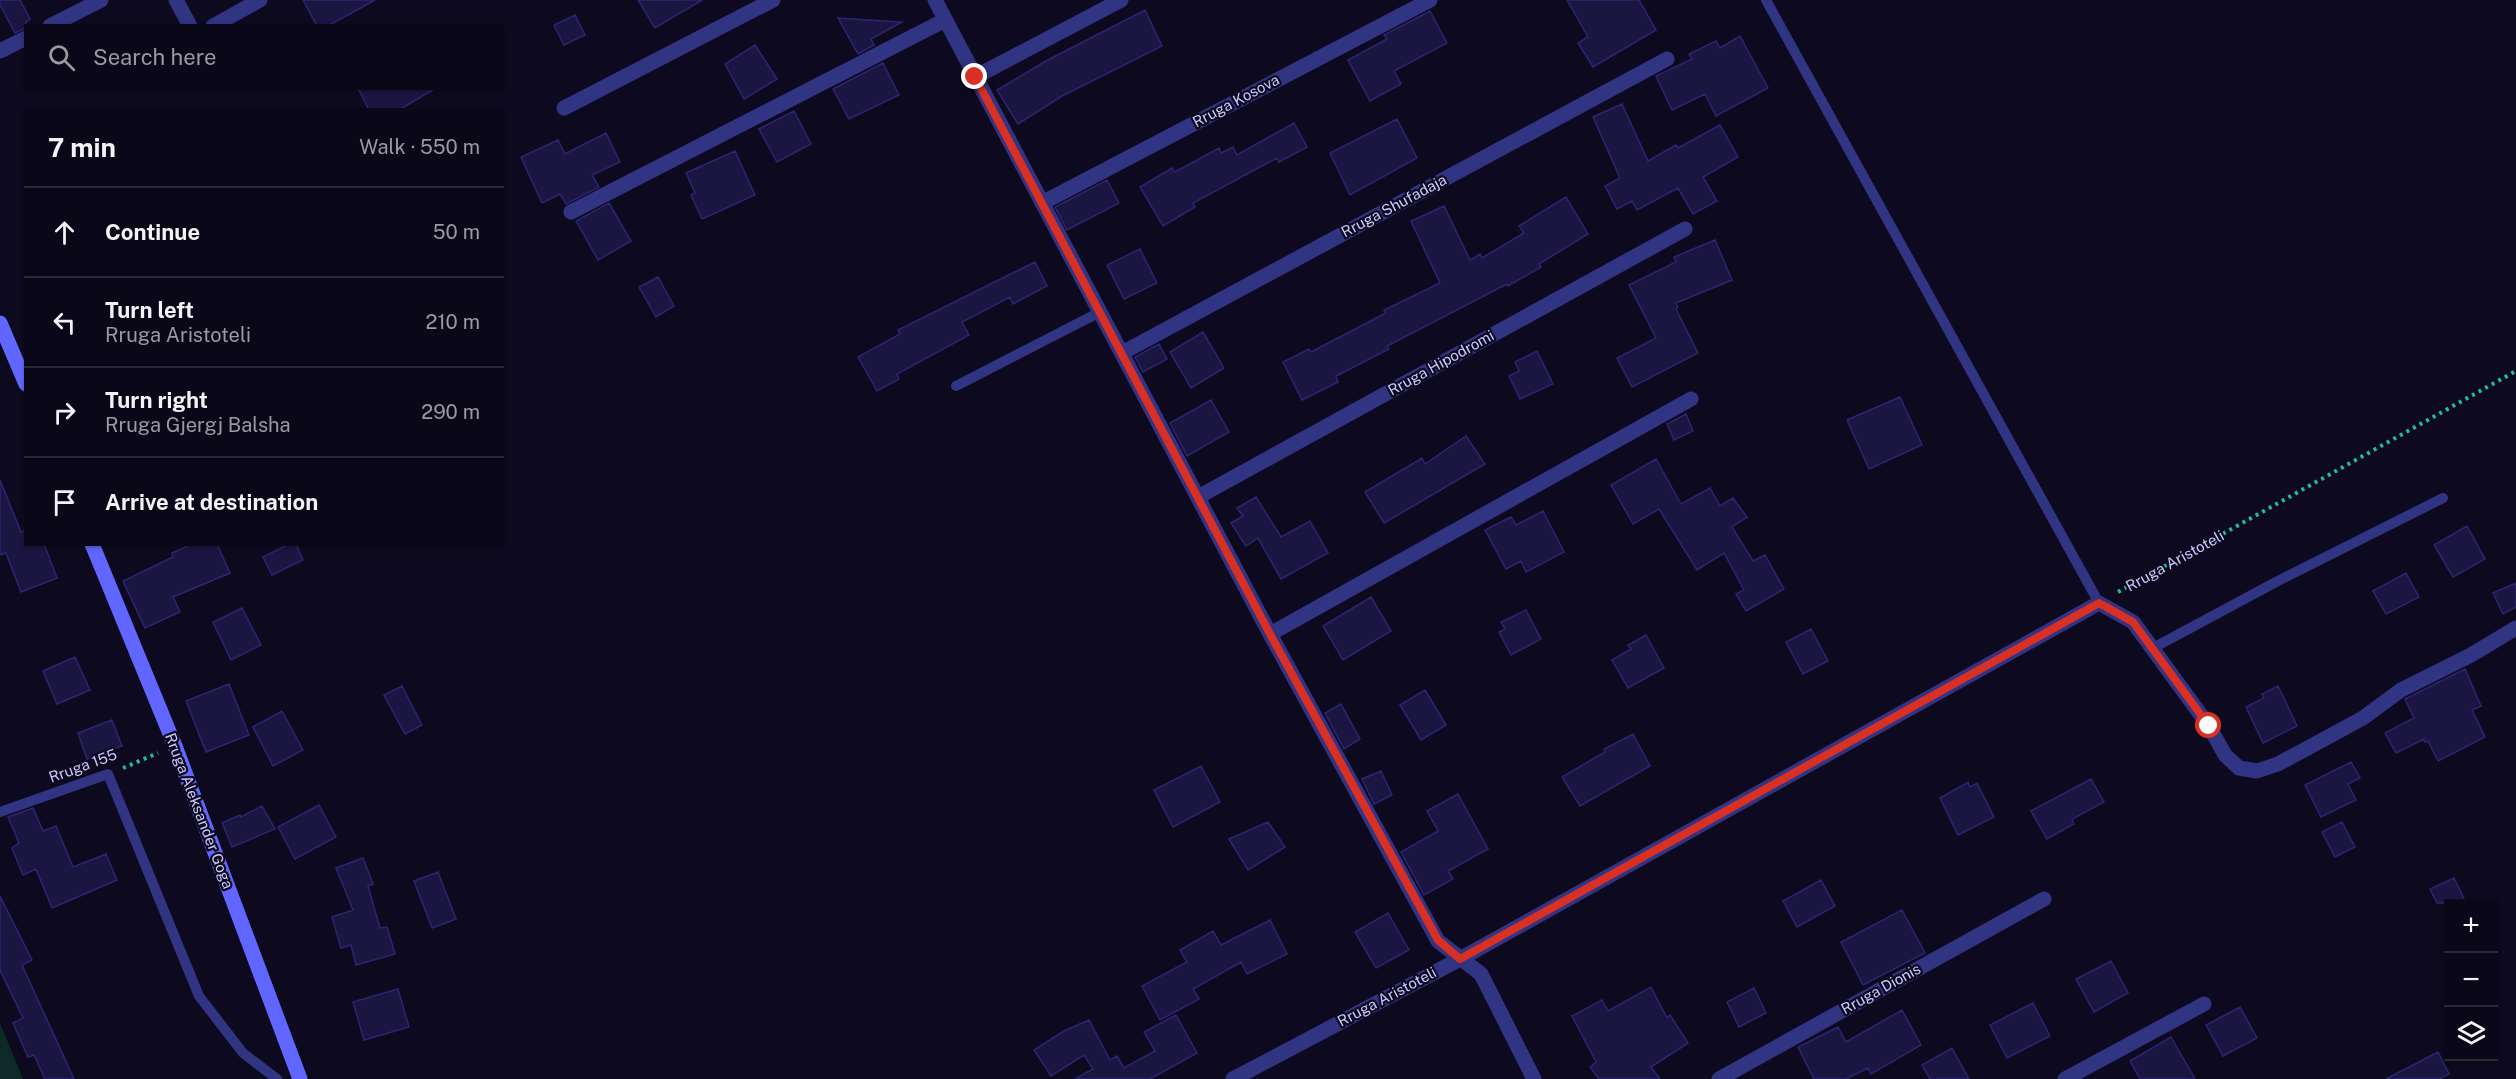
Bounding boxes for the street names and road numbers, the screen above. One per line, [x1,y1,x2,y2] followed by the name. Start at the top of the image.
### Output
[1190,71,1282,130] street label: Rruga Kosova
[1338,171,1449,240] street label: Rruga Shufadaja
[1385,326,1497,399] street label: Rruga Hipodromi
[2123,527,2227,595] street label: Rruga Aristoteli
[162,730,237,891] street label: Rruga Aleksander Goga
[47,745,119,786] street label: Rruga 155
[1838,960,1923,1017] street label: Rruga Dionis
[1334,963,1439,1030] street label: Rruga Aristoteli

